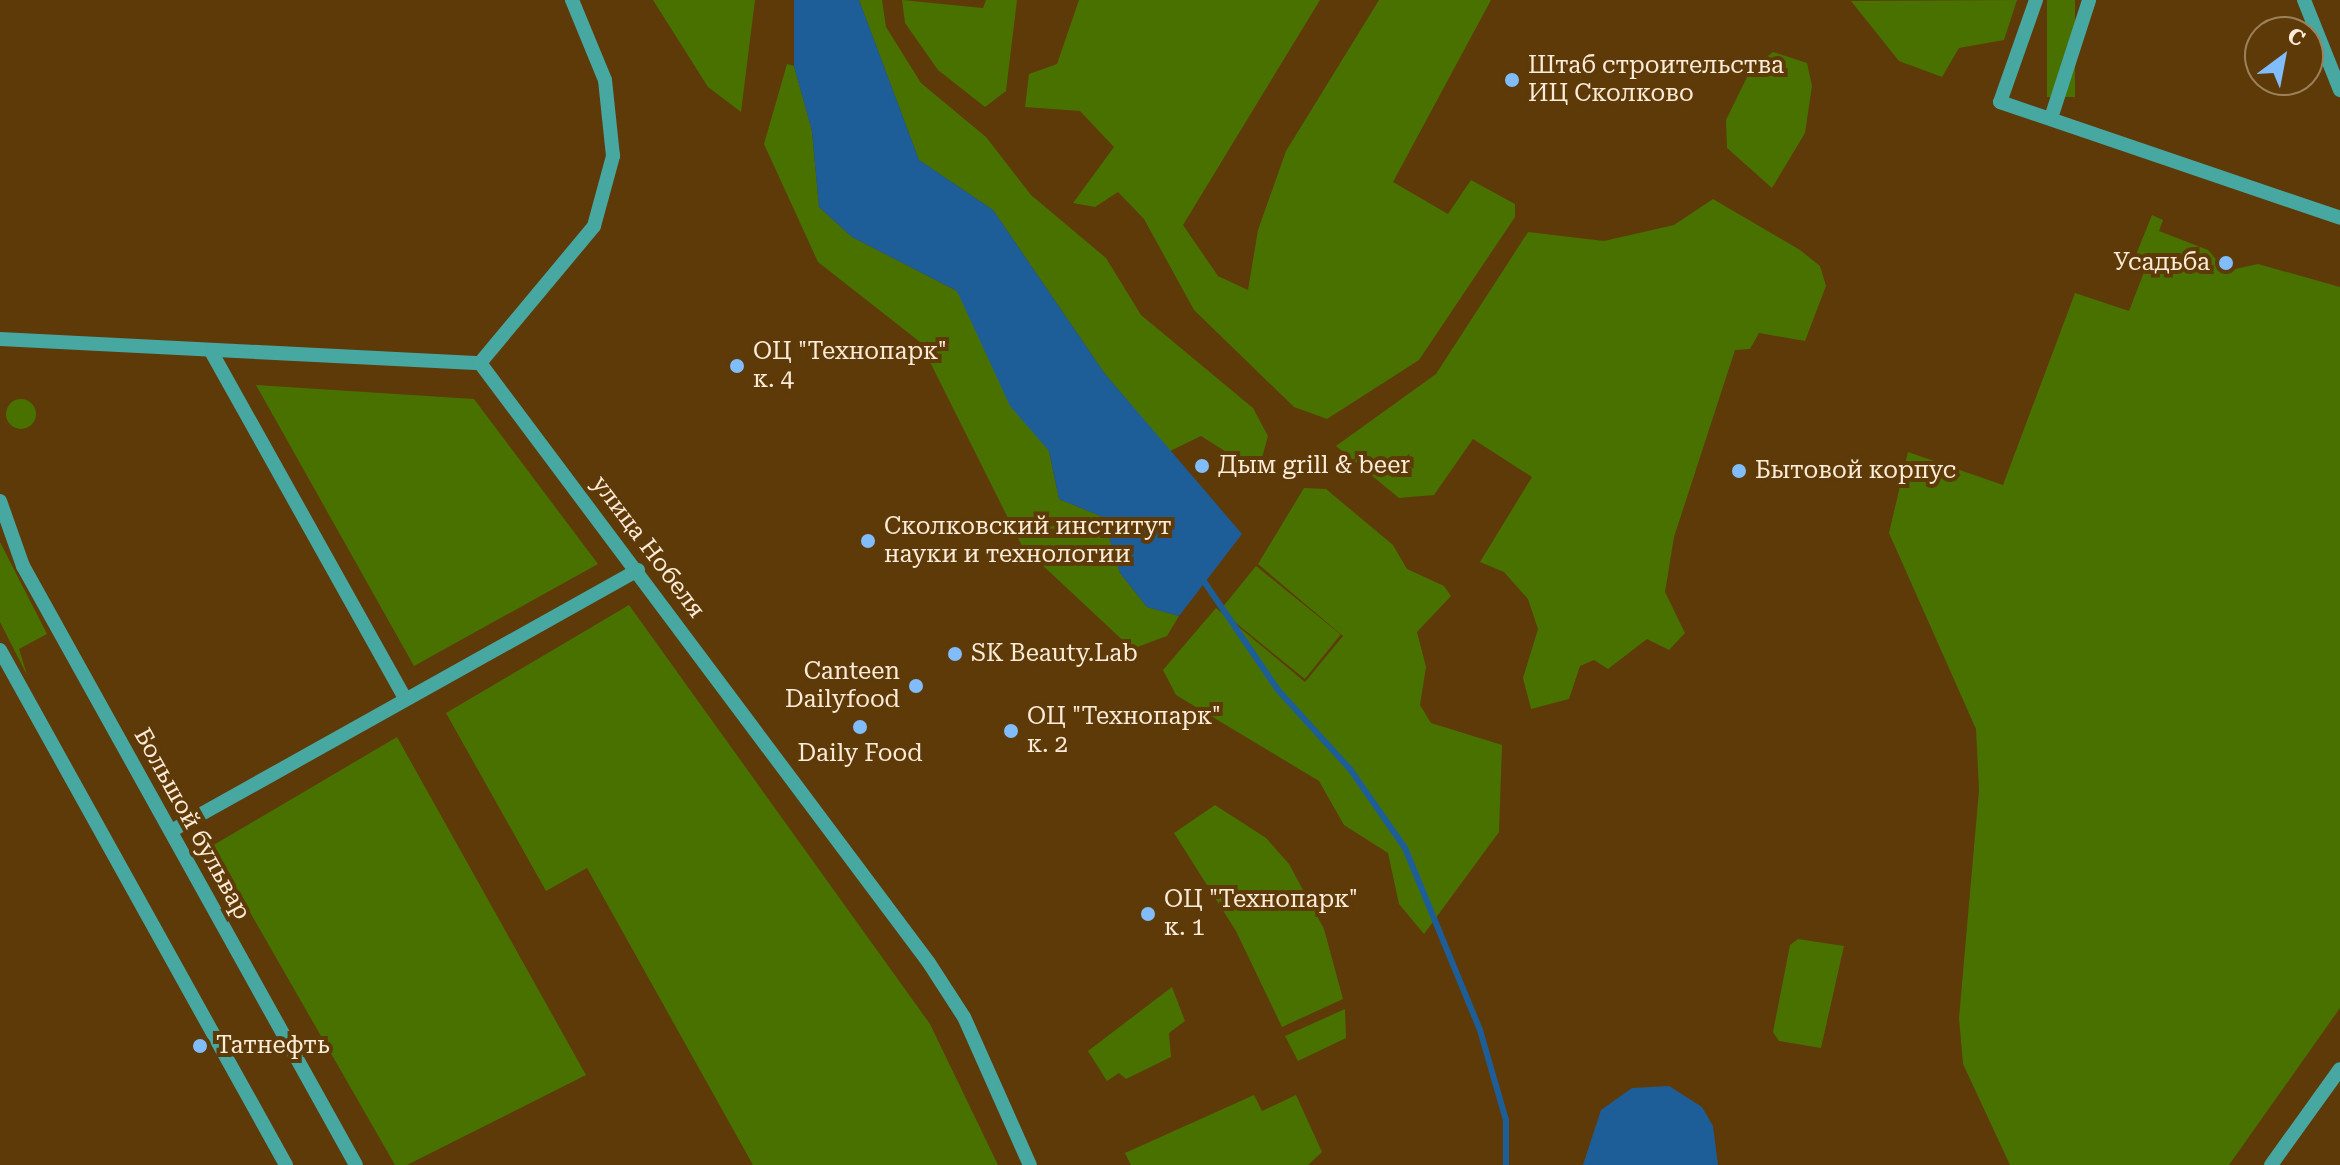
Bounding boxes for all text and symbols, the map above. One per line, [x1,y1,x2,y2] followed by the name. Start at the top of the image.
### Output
[2244,16,2324,96] north arrow
[2283,22,2309,52] text: С
[1528,52,1784,108] place label: Штаб строительства ИЦ Сколково
[1503,71,1521,89] marker: Штаб строительства ИЦ Сколково
[2113,249,2210,277] place label: Усадьба
[2217,254,2235,272] marker: Усадьба
[753,338,947,394] place label: ОЦ "Технопарк" к. 4
[728,357,746,375] marker: ОЦ "Технопарк" к. 4
[1218,452,1410,480] place label: Дым grill & beer
[1193,457,1211,475] marker: Дым grill & beer
[1755,457,1956,485] place label: Бытовой корпус
[1730,462,1748,480] marker: Бытовой корпус
[585,470,711,624] street label: улица Нобеля
[884,513,1172,569] place label: Сколковский институт науки и технологии
[859,532,877,550] marker: Сколковский институт науки и технологии
[971,640,1138,668] place label: SK Beauty.Lab
[946,645,964,663] marker: SK Beauty.Lab
[785,658,900,714] place label: Canteen Dailyfood
[907,677,925,695] marker: Canteen Dailyfood
[1027,703,1221,759] place label: ОЦ "Технопарк" к. 2
[851,718,869,736] marker: Daily Food
[1002,722,1020,740] marker: ОЦ "Технопарк" к. 2
[127,723,257,925] street label: Большой бульвар
[797,740,923,768] place label: Daily Food
[1164,886,1358,942] place label: ОЦ "Технопарк" к. 1
[1139,905,1157,923] marker: ОЦ "Технопарк" к. 1
[216,1032,330,1060] place label: Татнефть
[191,1037,209,1055] marker: Татнефть

